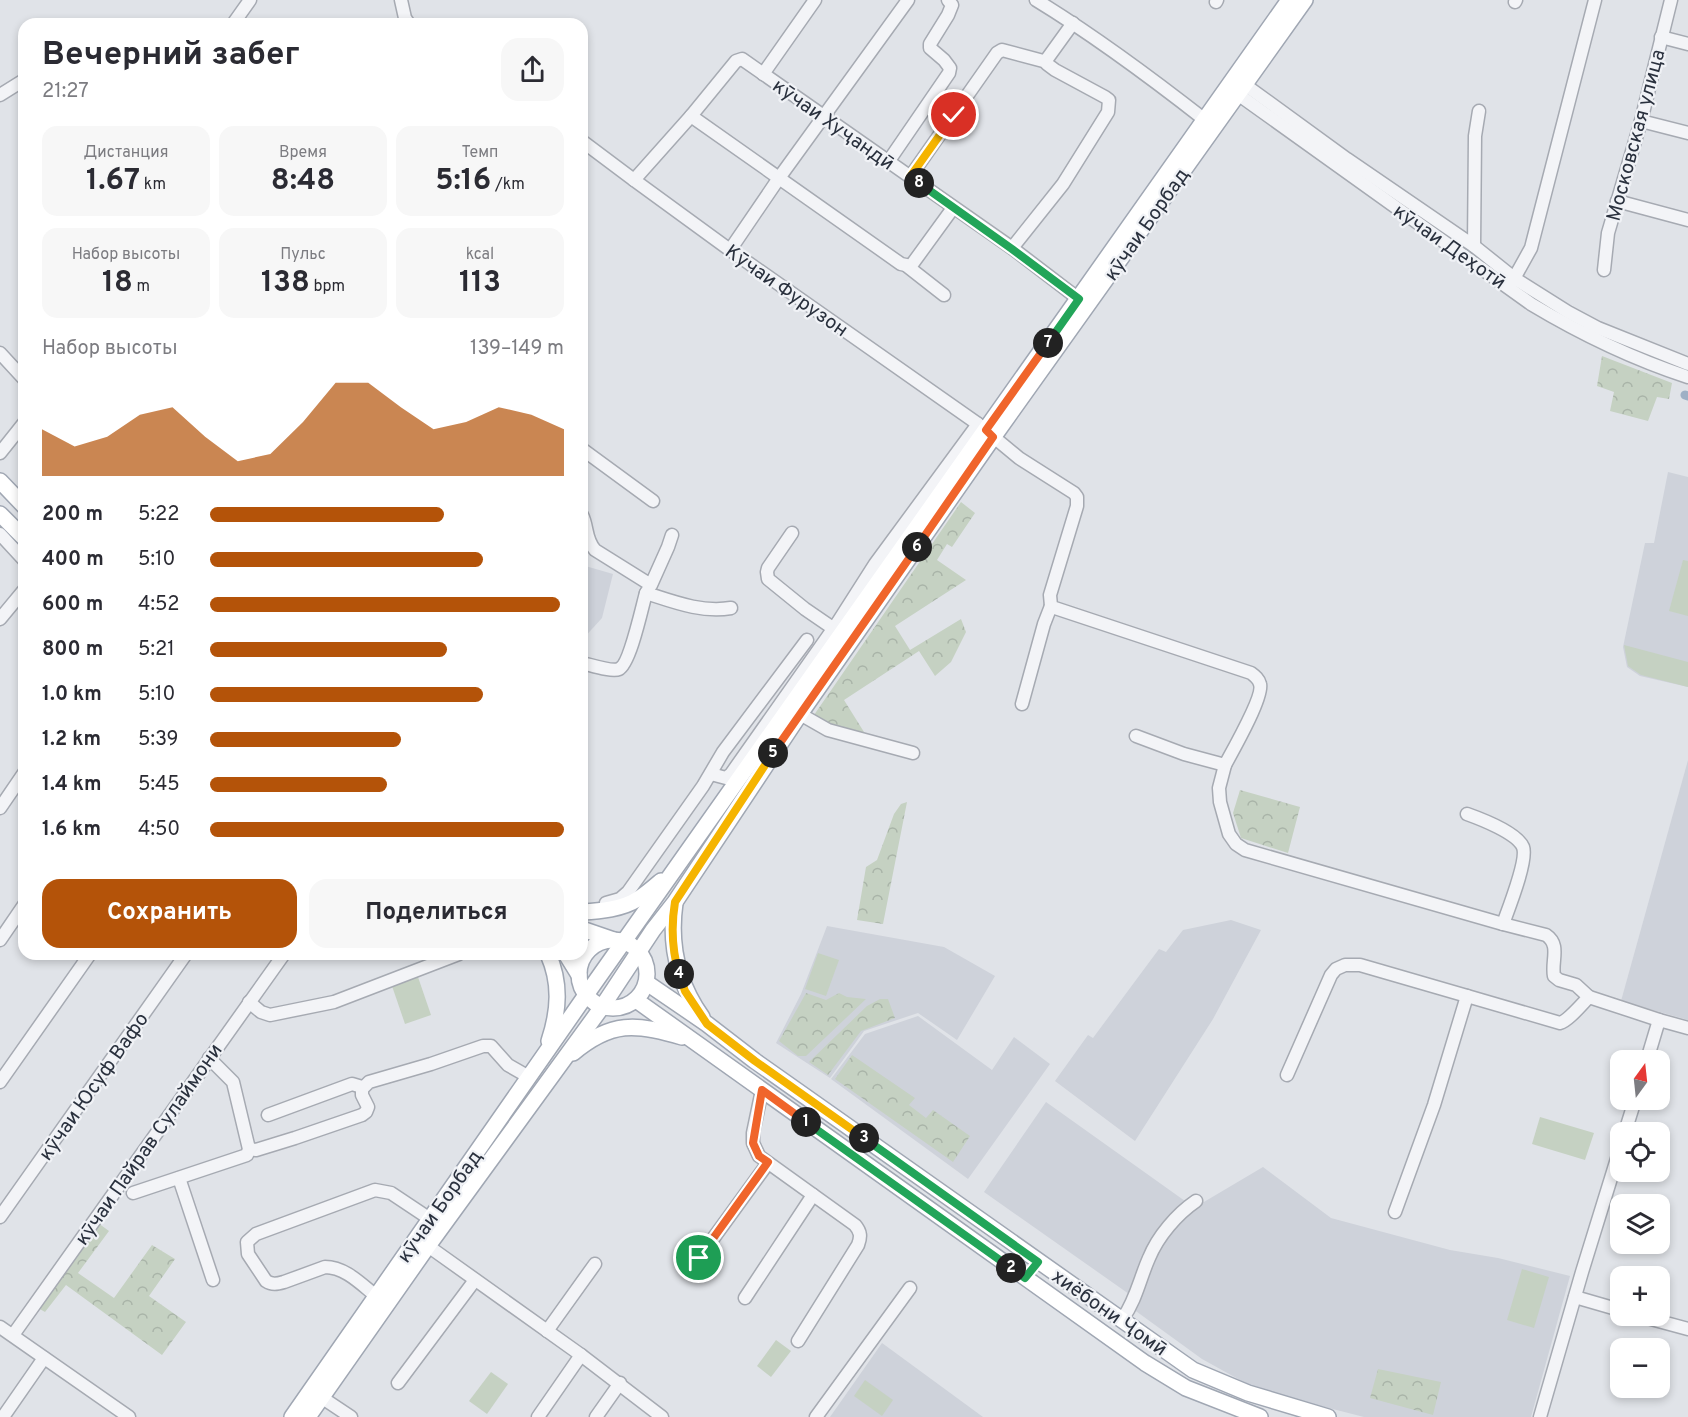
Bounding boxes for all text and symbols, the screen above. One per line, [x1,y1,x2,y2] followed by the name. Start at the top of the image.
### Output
[42,35,300,77] text: Вечерний забег
[501,38,564,101] button: share
[1602,47,1672,224] street label: Московская улица
[767,74,899,177] street label: кӯчаи Хуҷандӣ
[42,79,89,105] text: 21:27
[928,89,979,140] pin
[937,98,970,131] icon: check
[83,143,169,163] text: Дистанция
[279,143,327,163] text: Время
[462,143,498,163] text: Темп
[86,163,140,200] text: 1.67
[271,163,335,200] text: 8:48
[435,163,491,200] text: 5:16
[1099,164,1196,287] street label: кӯчаи Борбад
[904,168,934,198] pin: 8
[914,173,924,193] text: 8
[140,175,166,195] text: km
[491,175,525,195] text: /km
[1387,199,1510,296] street label: кӯчаи Деҳотӣ
[719,239,853,344] street label: Кӯчаи Фурузон
[72,245,180,265] text: Набор высоты
[280,245,326,265] text: Пульс
[466,245,494,265] text: kcal
[102,265,133,302] text: 18
[261,265,310,302] text: 138
[459,265,501,302] text: 113
[133,277,150,297] text: m
[310,277,345,297] text: bpm
[1033,328,1063,358] pin: 7
[1044,333,1052,353] text: 7
[42,336,178,362] text: Набор высоты
[470,336,564,362] text: 139–149 m
[42,502,103,528] text: 200 m
[138,502,179,528] text: 5:22
[902,532,932,562] pin: 6
[912,537,922,557] text: 6
[42,547,104,573] text: 400 m
[138,547,175,573] text: 5:10
[42,592,103,618] text: 600 m
[138,592,179,618] text: 4:52
[42,637,103,663] text: 800 m
[138,637,175,663] text: 5:21
[42,682,102,708] text: 1.0 km
[138,682,175,708] text: 5:10
[42,727,101,753] text: 1.2 km
[138,727,179,753] text: 5:39
[758,738,788,768] pin: 5
[768,743,778,763] text: 5
[42,772,102,798] text: 1.4 km
[138,772,180,798] text: 5:45
[42,817,101,843] text: 1.6 km
[138,817,180,843] text: 4:50
[42,879,297,948] button: Сохранить
[309,879,564,948] button: Поделиться
[664,959,694,989] pin: 4
[674,964,684,984] text: 4
[34,1008,155,1166] street label: кӯчаи Юсуф Вафо
[70,1039,229,1251] street label: кӯчаи Пайрав Сулаймони
[1610,1050,1670,1110] north arrow
[1610,1050,1670,1398] map controls
[791,1107,821,1137] pin: 1
[803,1112,809,1132] text: 1
[1610,1122,1670,1182] button: locate
[849,1123,879,1153] pin: 3
[859,1128,869,1148] text: 3
[392,1146,489,1269] street label: кӯчаи Борбад
[1610,1194,1670,1254] button: layers
[673,1232,724,1283] pin
[682,1241,715,1274] icon: arrive
[996,1253,1026,1283] pin: 2
[1006,1258,1016,1278] text: 2
[1046,1264,1172,1363] street label: хиёбони Ҷомӣ
[1610,1266,1670,1326] button: +
[1610,1338,1670,1398] button: −

